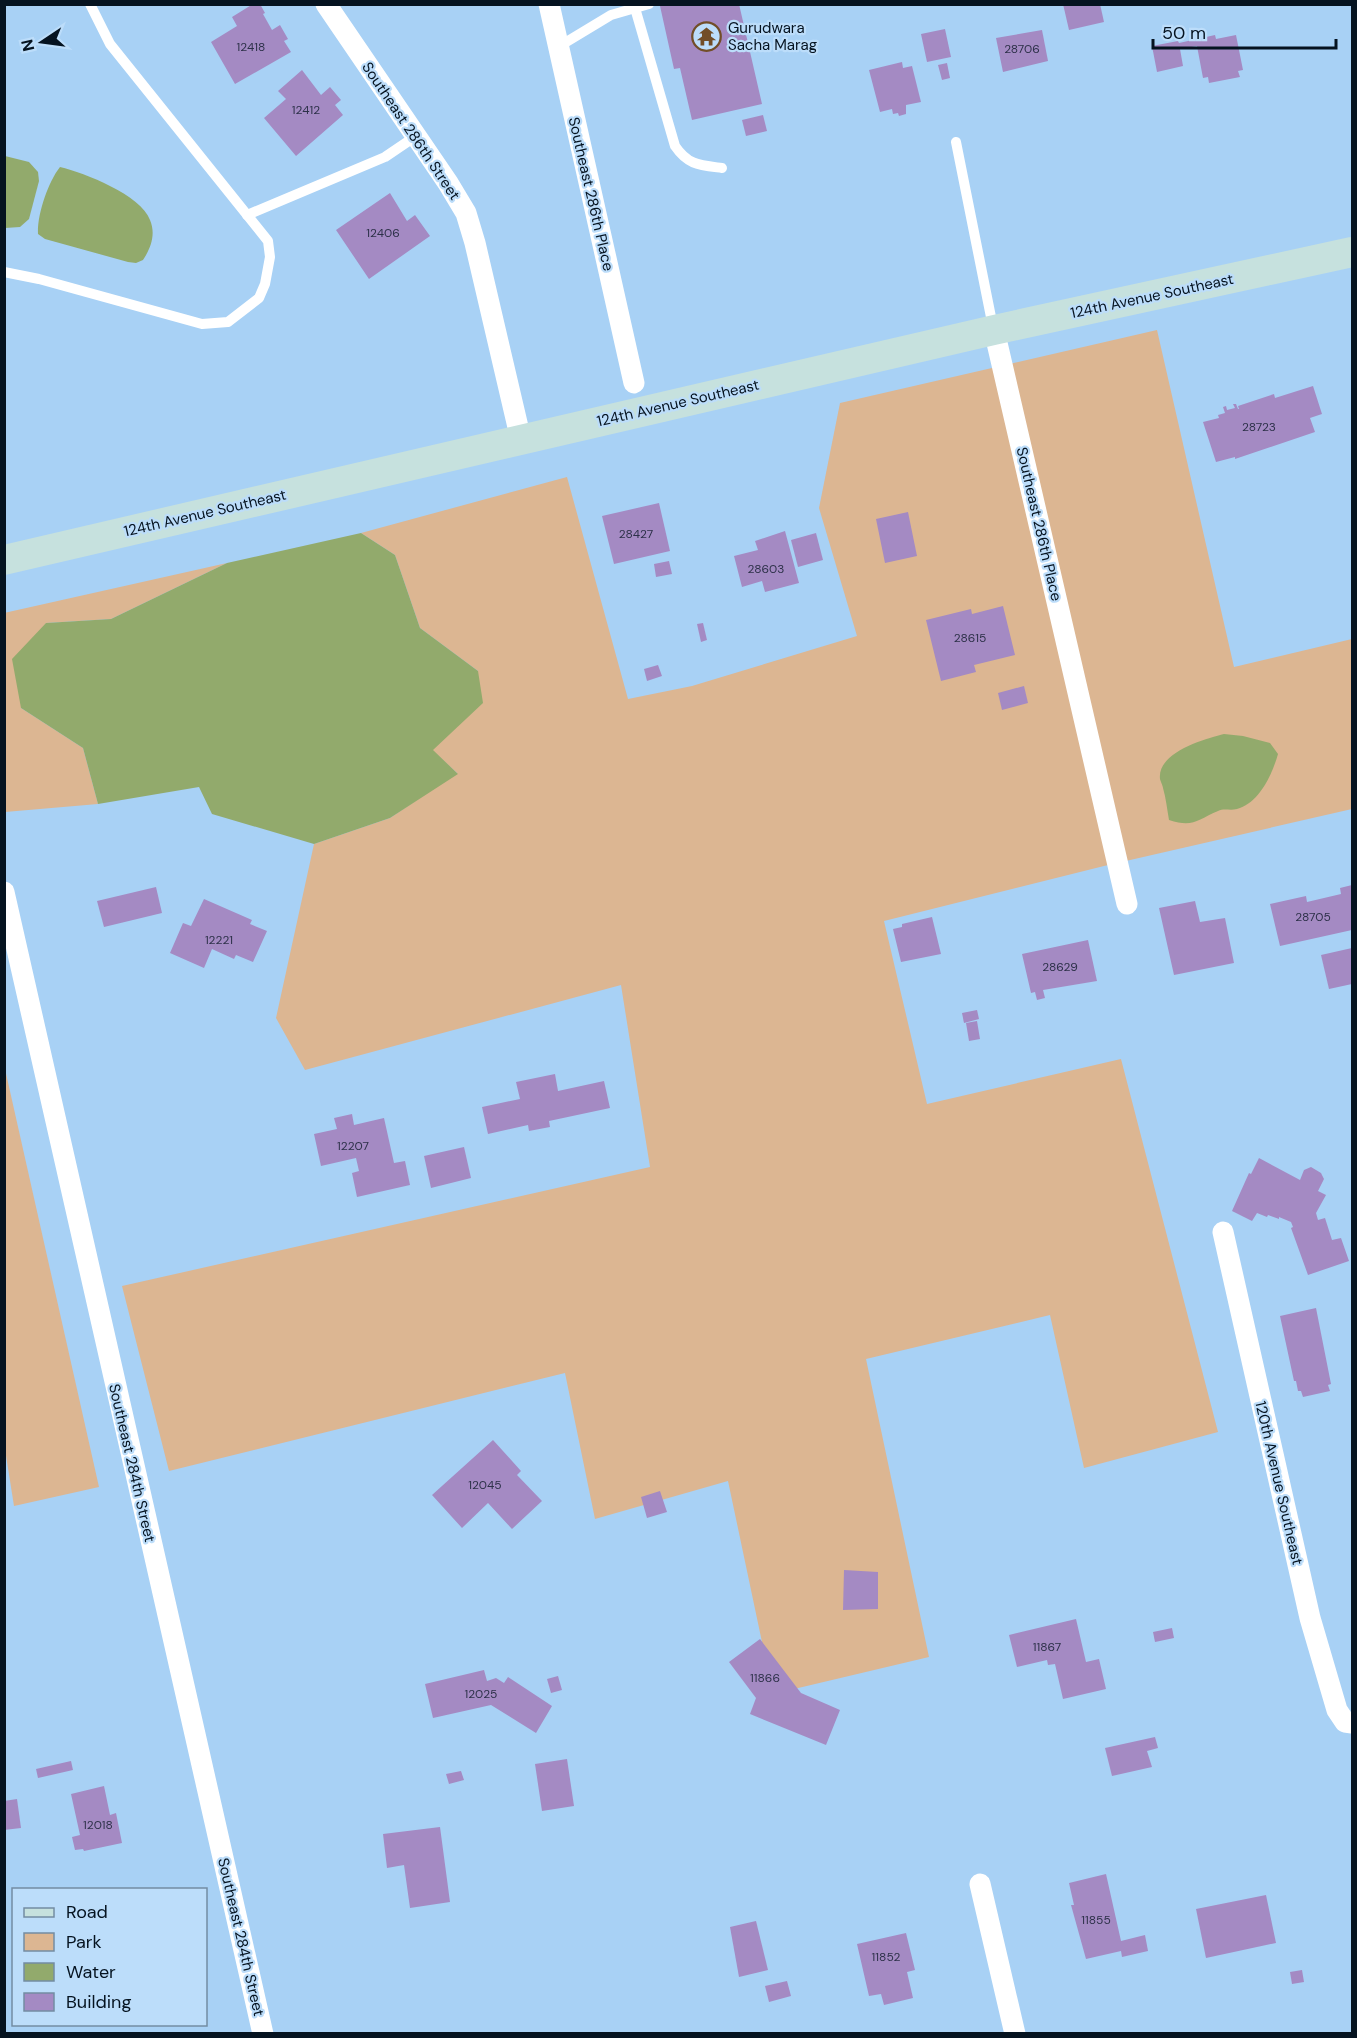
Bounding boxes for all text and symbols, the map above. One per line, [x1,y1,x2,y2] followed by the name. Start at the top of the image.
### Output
[12,12,72,72] north arrow
[1153,12,1336,50] scale bar
[728,18,817,55] place label: Gurudwara Sacha Marag
[691,21,723,53] temple icon: Gurudwara Sacha Marag
[1162,21,1206,45] text: 50 m
[16,37,39,53] text: N
[237,39,265,55] house number: 12418
[1004,41,1040,57] house number: 28706
[357,58,465,204] street label: Southeast 286th Street
[292,102,320,118] house number: 12412
[564,115,618,273] street label: Southeast 286th Place
[366,225,400,241] house number: 12406
[1069,269,1235,323] street label: 124th Avenue Southeast
[595,375,761,431] street label: 124th Avenue Southeast
[1242,419,1276,435] house number: 28723
[1012,445,1066,603] street label: Southeast 286th Place
[122,485,288,541] street label: 124th Avenue Southeast
[619,526,653,542] house number: 28427
[748,561,784,577] house number: 28603
[954,630,986,646] house number: 28615
[1295,909,1331,925] house number: 28705
[205,932,233,948] house number: 12221
[1042,959,1078,975] house number: 28629
[337,1138,369,1154] house number: 12207
[104,1382,160,1544] street label: Southeast 284th Street
[1250,1399,1308,1567] street label: 120th Avenue Southeast
[468,1477,502,1493] house number: 12045
[1033,1639,1061,1655] house number: 11867
[750,1670,780,1686] house number: 11866
[465,1686,497,1702] house number: 12025
[83,1817,113,1833] house number: 12018
[213,1856,269,2018] street label: Southeast 284th Street
[12,1888,207,2026] legend
[66,1900,108,1924] text: Road
[1081,1912,1111,1928] house number: 11855
[66,1930,102,1954] text: Park
[872,1949,900,1965] house number: 11852
[66,1960,116,1984] text: Water
[66,1990,131,2014] text: Building

